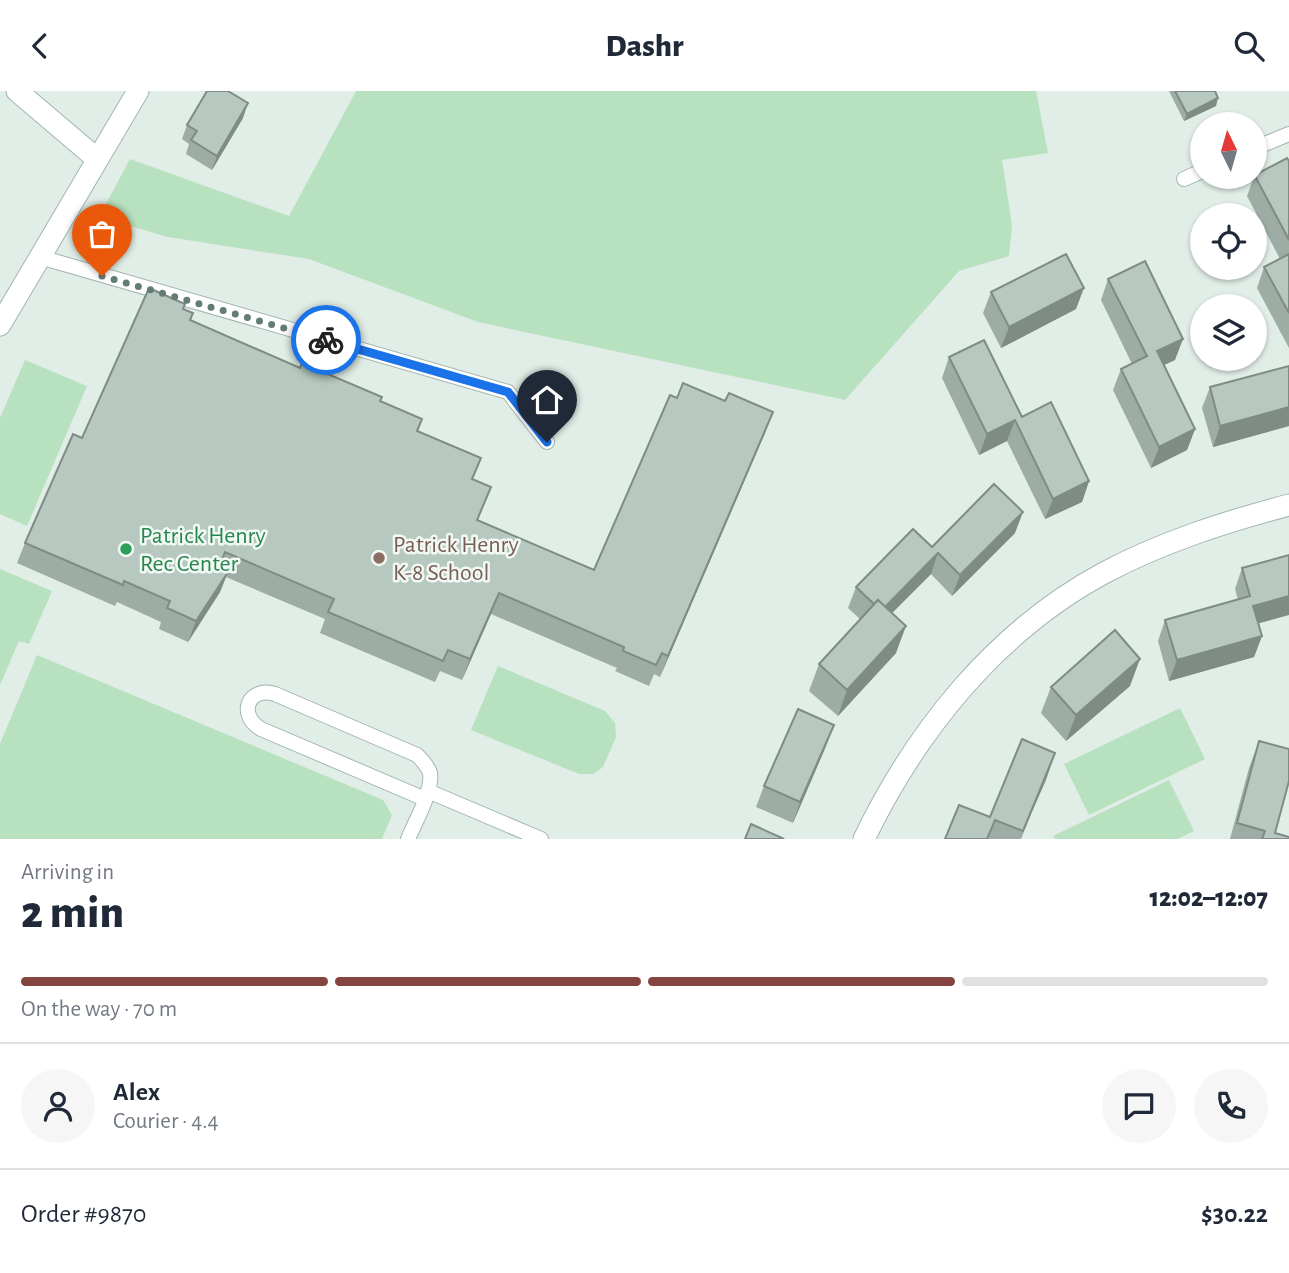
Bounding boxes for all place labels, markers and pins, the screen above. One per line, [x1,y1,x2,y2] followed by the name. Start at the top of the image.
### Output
[72,204,132,276] pin
[517,370,577,442] pin
[140,524,266,576] place label: Patrick Henry Rec Center
[393,533,519,585] place label: Patrick Henry K-8 School
[118,541,134,557] marker: Patrick Henry Rec Center
[371,550,387,566] marker: Patrick Henry K-8 School

